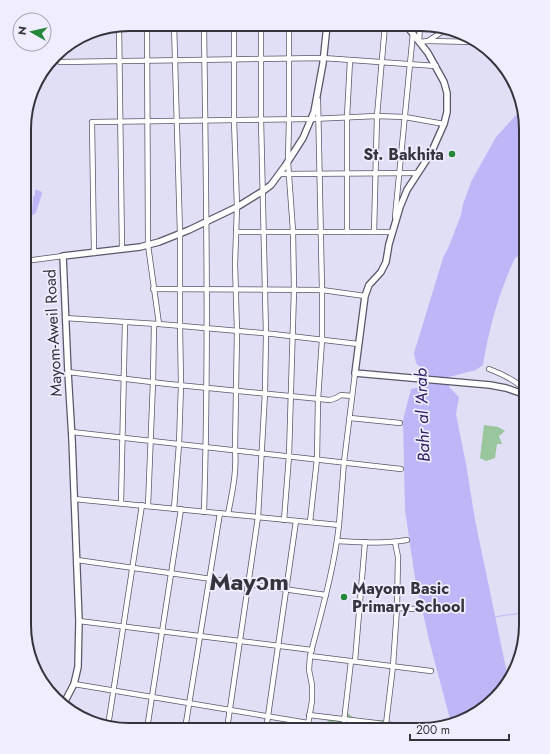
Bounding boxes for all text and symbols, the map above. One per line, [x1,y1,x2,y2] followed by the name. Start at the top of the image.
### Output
[12,12,52,52] north arrow
[14,25,31,36] text: N
[363,143,444,166] place label: St. Bakhita
[447,149,457,159] marker: St. Bakhita
[38,269,68,397] street label: Mayom-Aweil Road
[408,367,436,462] water label: Bahr al 'Arab
[209,564,289,599] district label: Mayɔm
[352,577,465,618] place label: Mayom Basic Primary School
[339,592,349,602] marker: Mayom Basic Primary School
[410,716,509,742] scale bar
[416,721,450,739] text: 200 m

